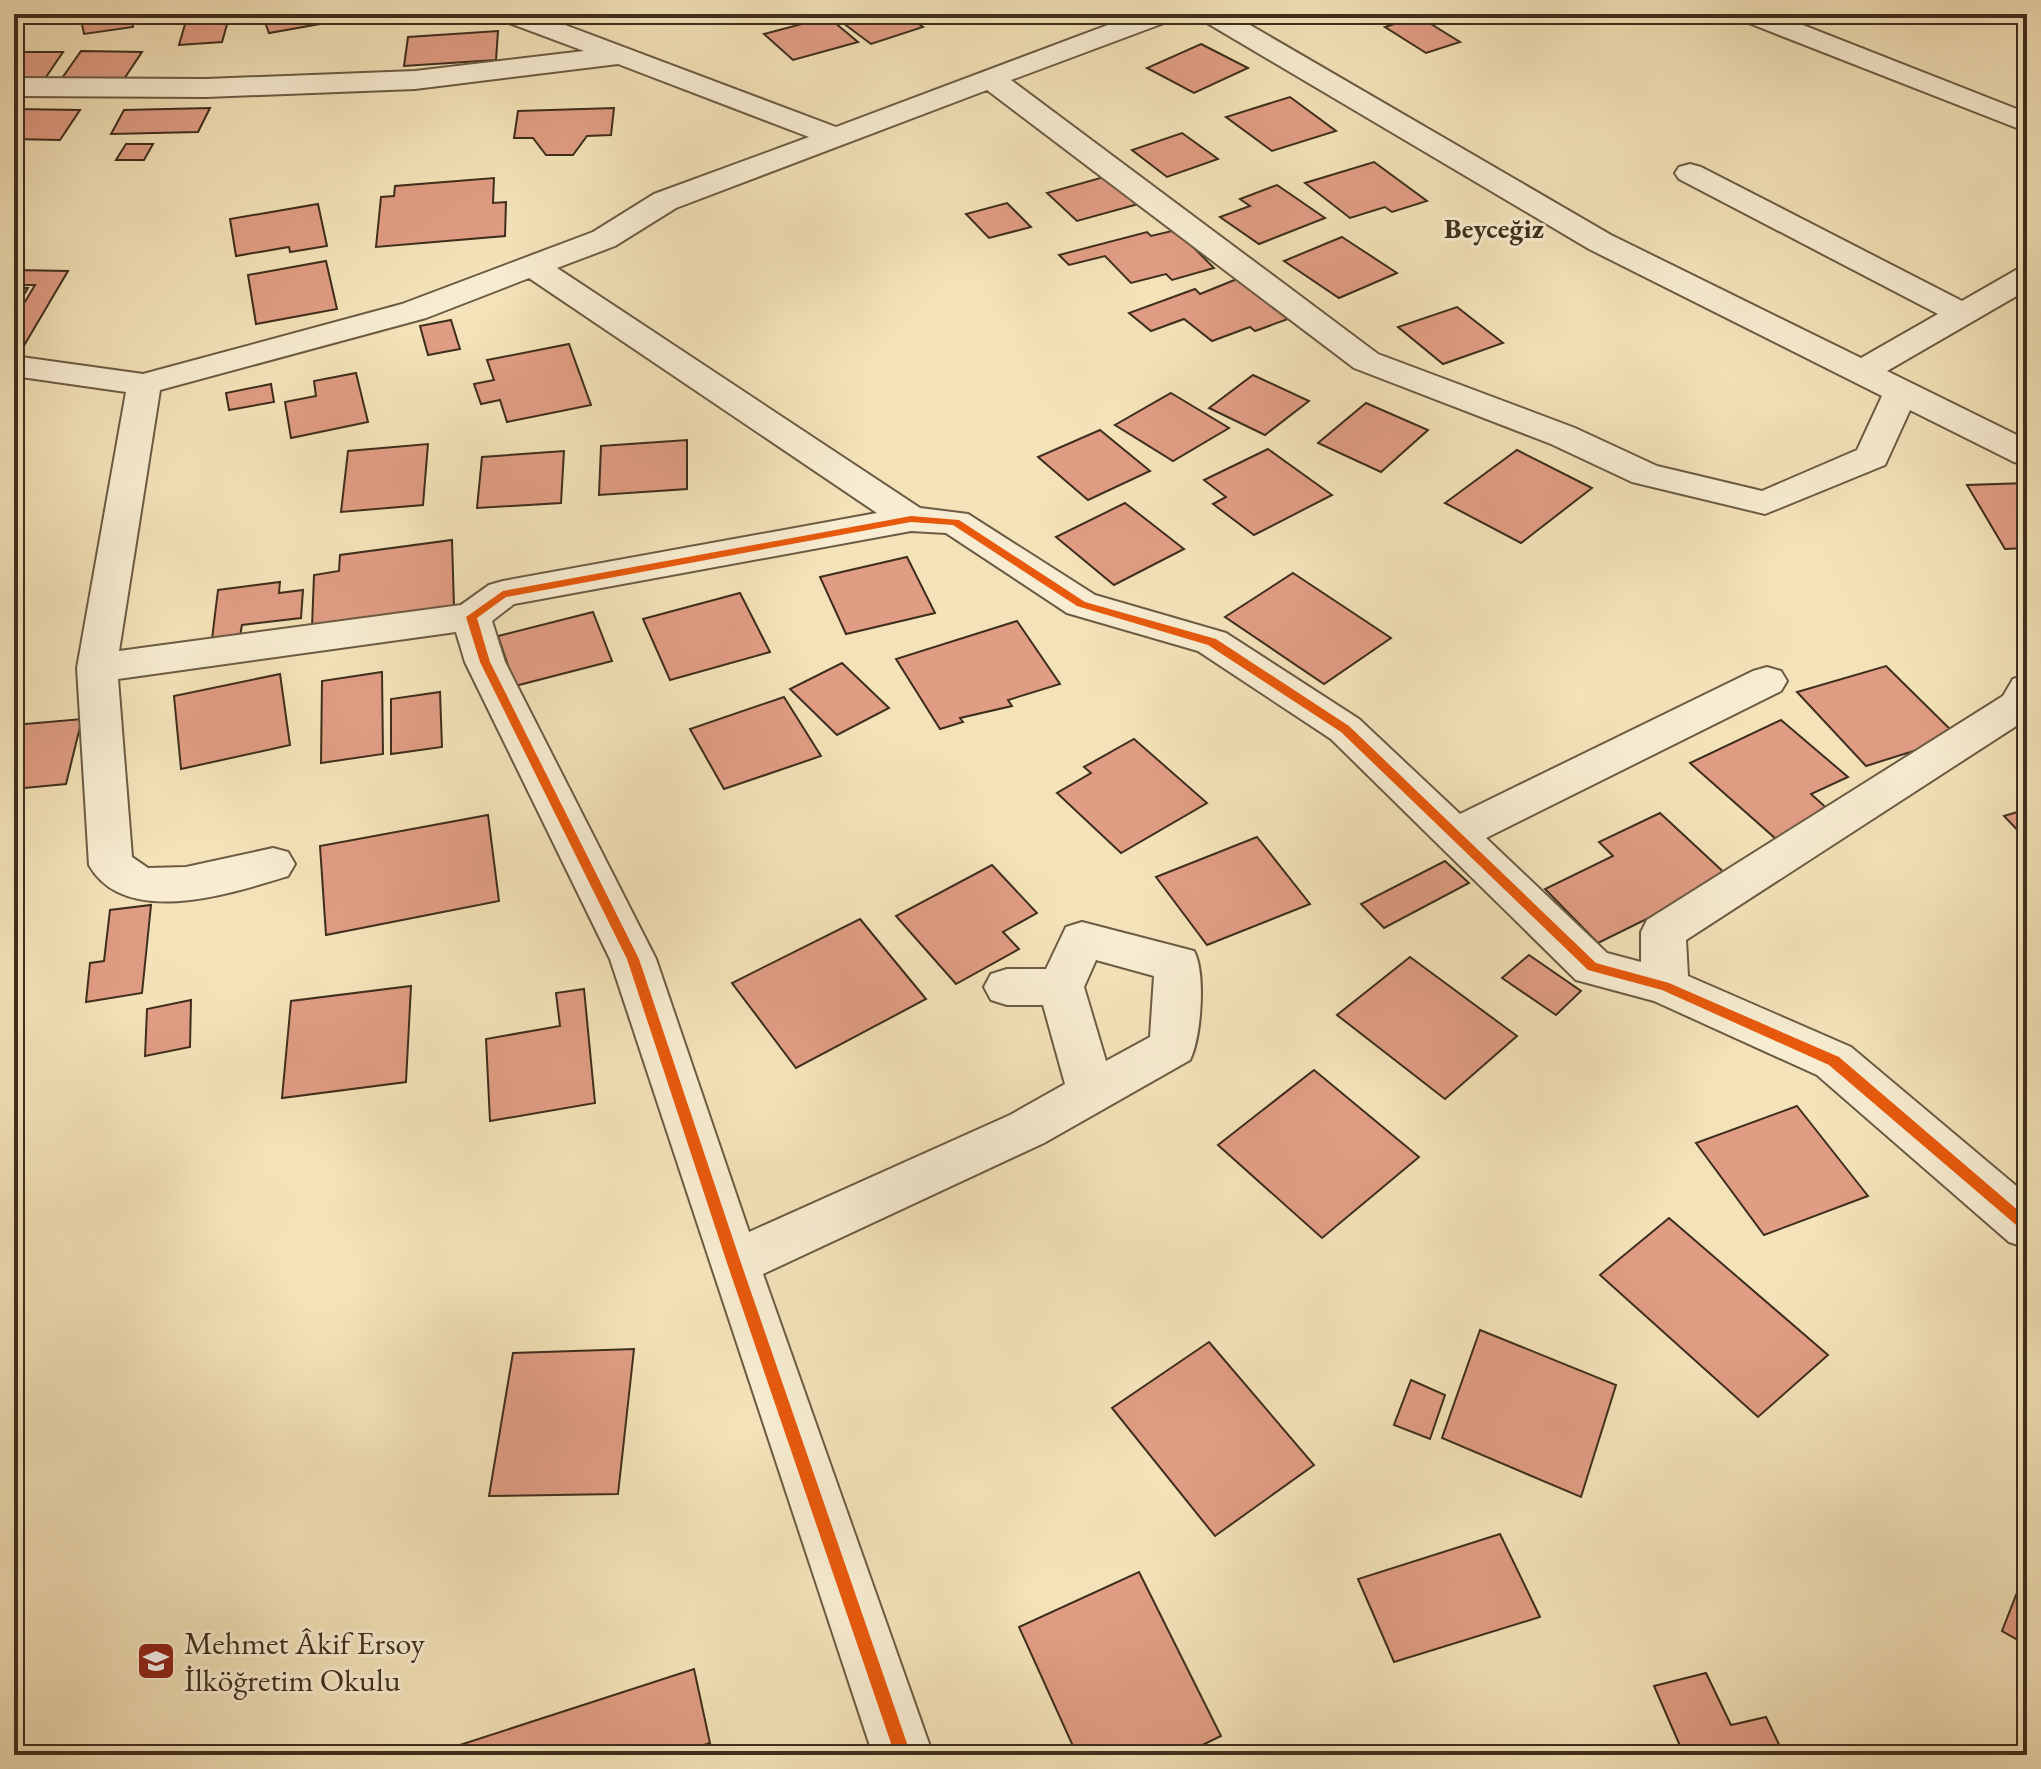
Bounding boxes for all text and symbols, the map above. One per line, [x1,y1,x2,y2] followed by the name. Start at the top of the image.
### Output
[1444,210,1544,246] district label: Beyceğiz
[184,1622,426,1701] place label: Mehmet Âkif Ersoy İlköğretim Okulu
[135,1640,177,1682] school or university icon: Mehmet Âkif Ersoy İlköğretim Okulu

